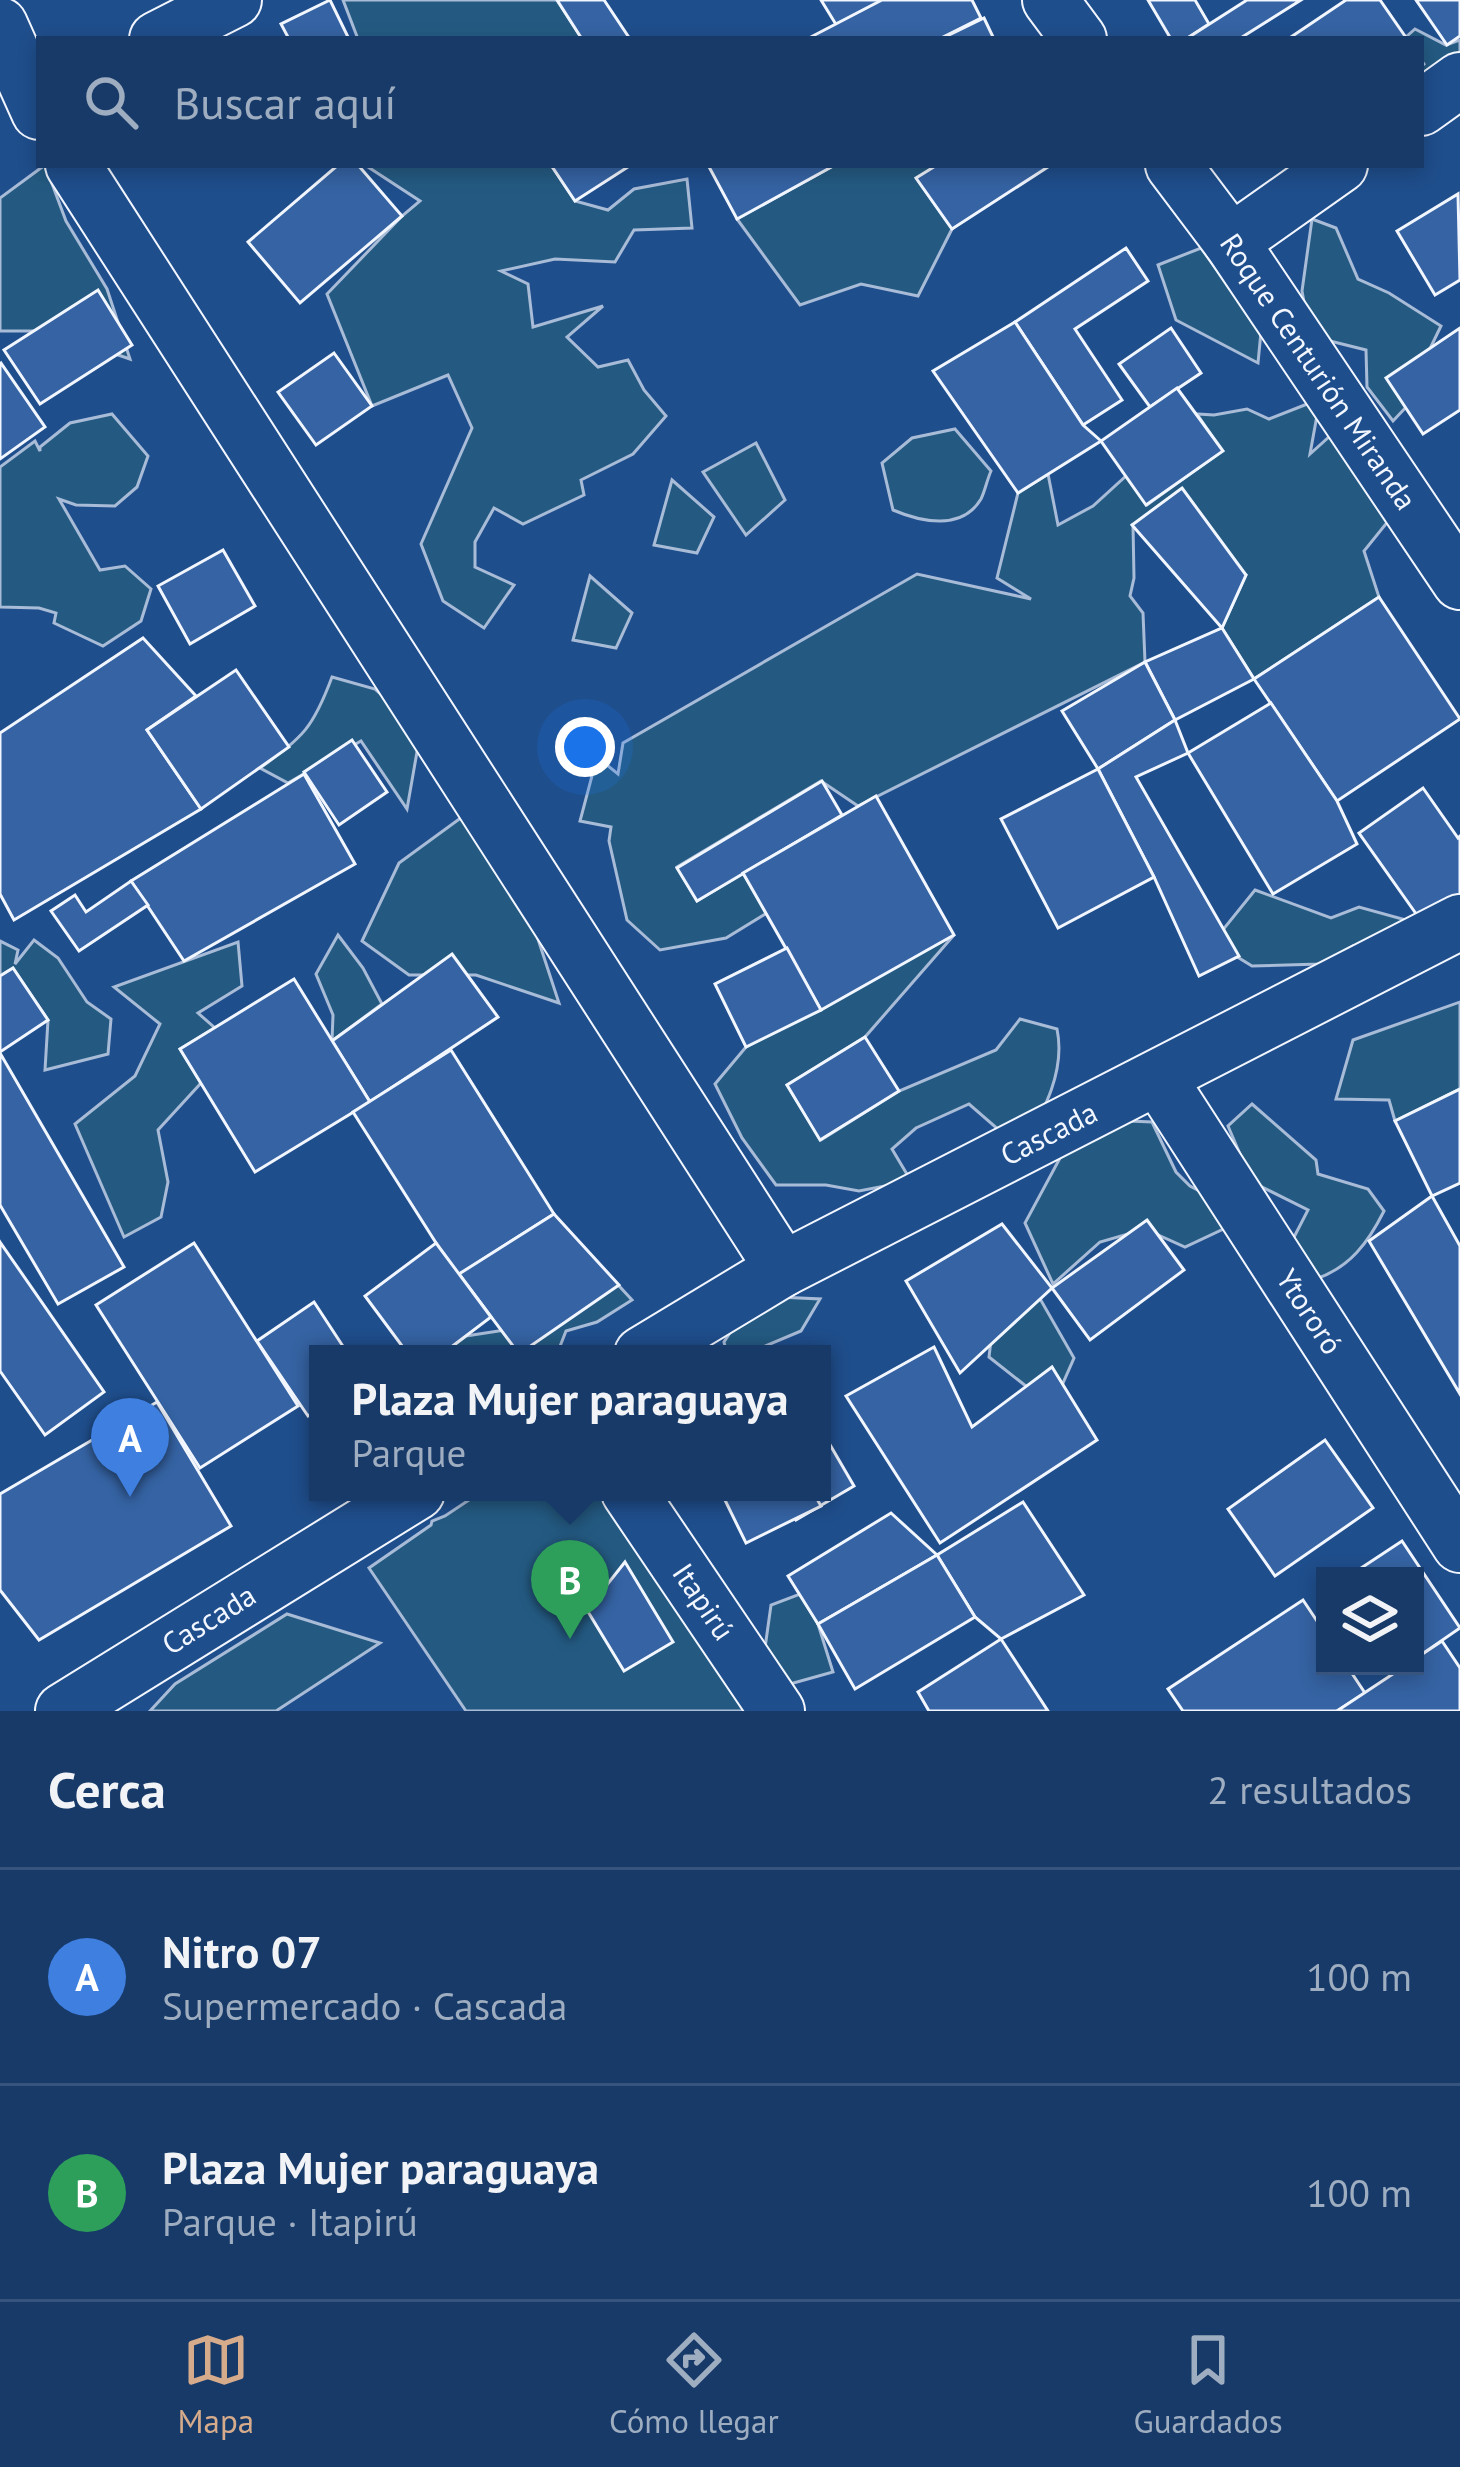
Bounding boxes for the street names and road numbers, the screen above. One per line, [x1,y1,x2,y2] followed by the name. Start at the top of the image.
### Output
[1212,225,1426,517] street label: Roque Centurión Miranda
[993,1092,1103,1174] street label: Cascada
[1268,1261,1352,1361] street label: Ytororó
[664,1555,744,1647] street label: Itapirú
[154,1575,262,1663] street label: Cascada

